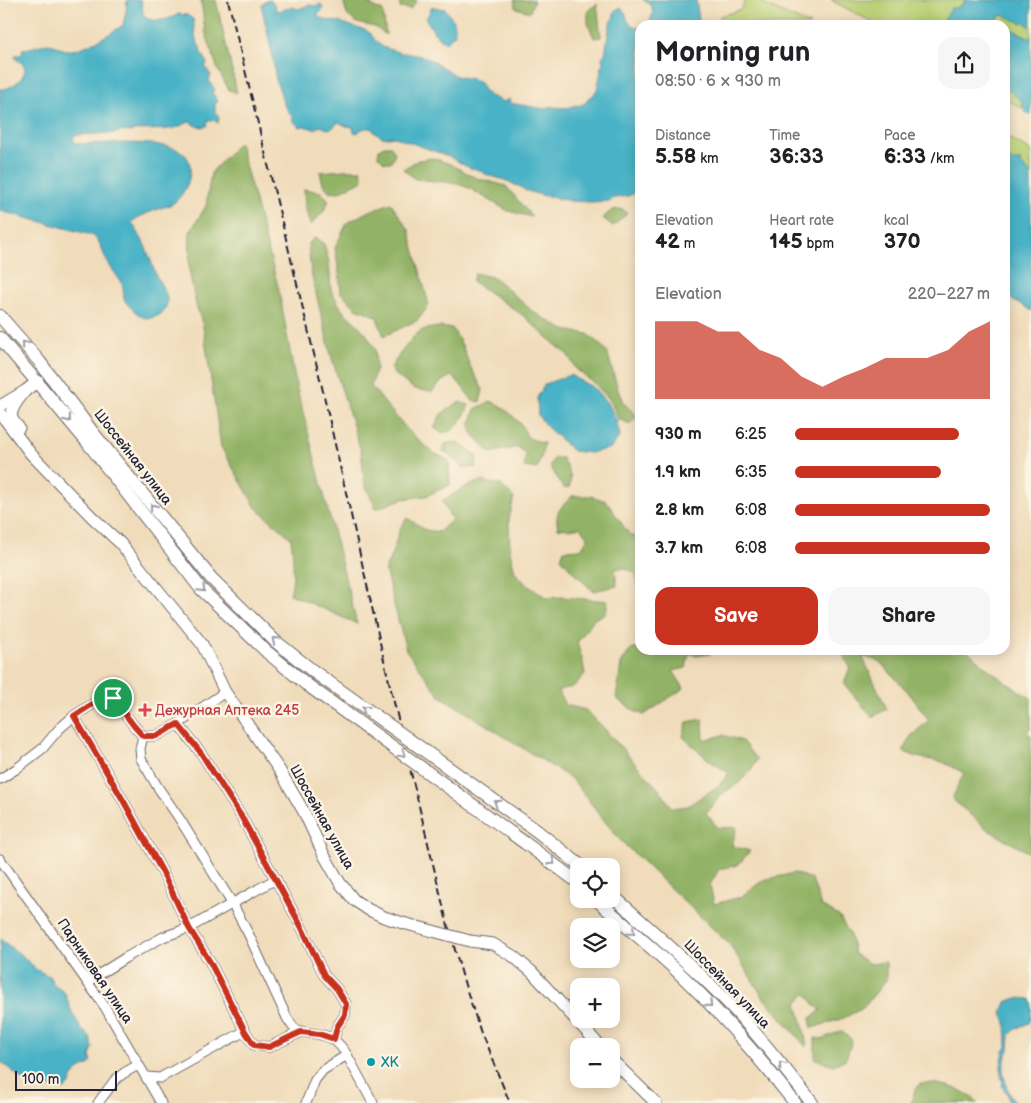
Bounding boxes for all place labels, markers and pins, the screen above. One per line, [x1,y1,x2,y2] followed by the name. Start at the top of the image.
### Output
[92,677,134,719] pin
[155,702,299,719] place label: Дежурная Аптека 245
[139,704,151,716] marker: Дежурная Аптека 245
[381,1054,399,1071] place label: ХК
[365,1056,377,1068] marker: ХК

